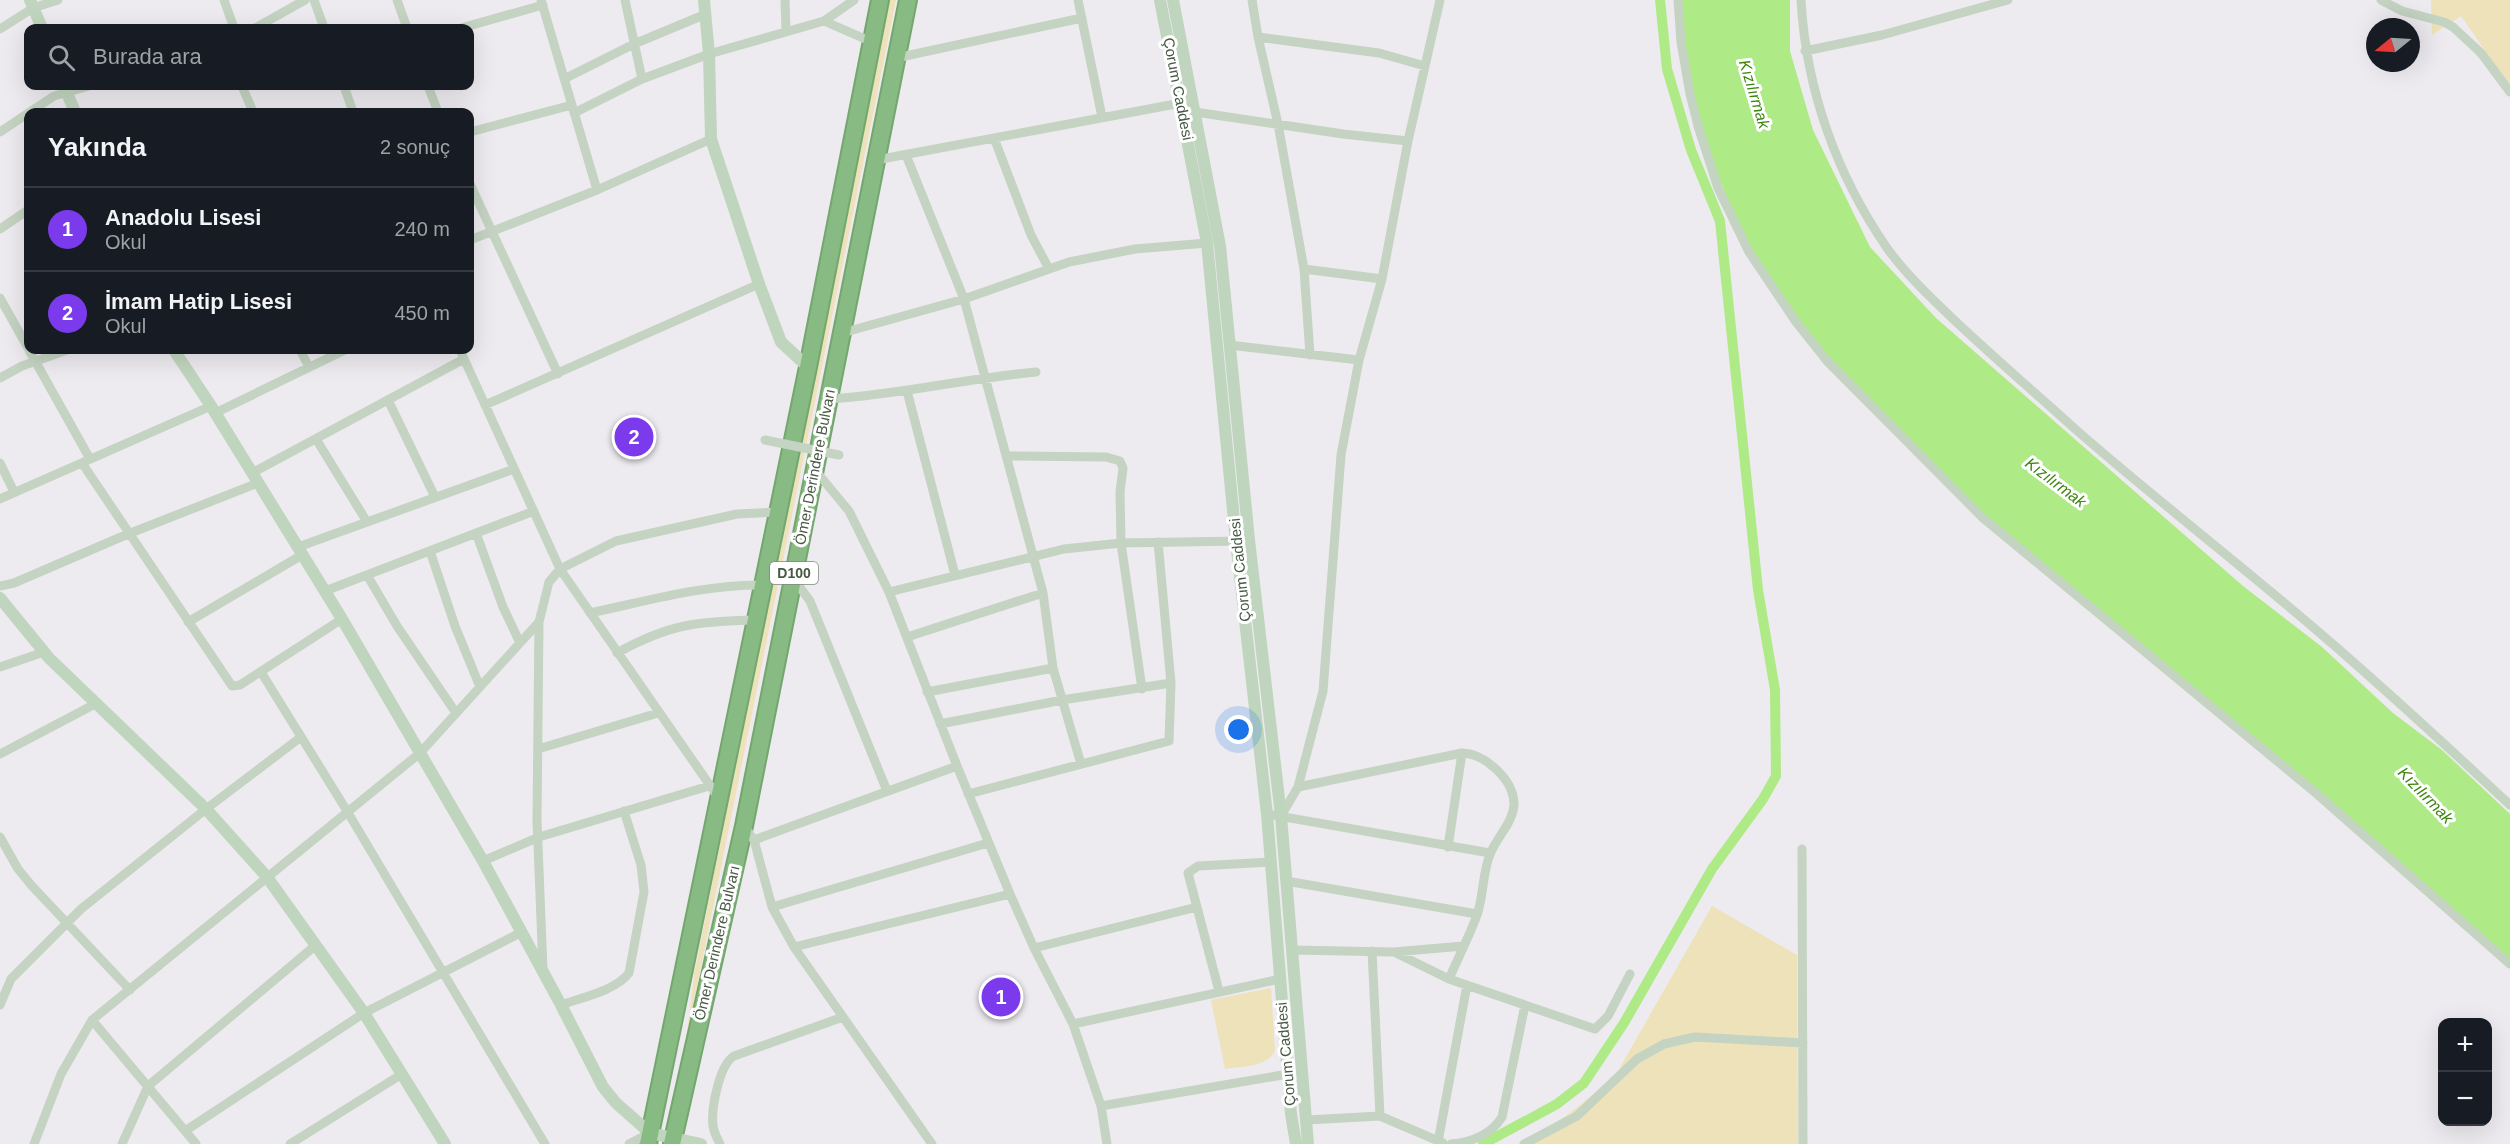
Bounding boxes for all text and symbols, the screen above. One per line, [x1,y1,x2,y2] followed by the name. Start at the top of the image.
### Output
[2366,18,2420,72] north arrow
[24,24,474,90] search box
[1160,36,1197,142] street label: Çorum Caddesi
[45,41,78,74] icon: search
[93,44,202,69] text: Burada ara
[1736,58,1773,132] water label: Kızılırmak
[48,132,146,162] text: Yakında
[380,136,450,158] text: 2 sonuç
[105,205,261,230] text: Anadolu Lisesi
[62,218,73,240] text: 1
[394,218,450,240] text: 240 m
[105,231,146,253] text: Okul
[105,289,292,314] text: İmam Hatip Lisesi
[62,302,73,324] text: 2
[394,302,450,324] text: 450 m
[105,315,146,337] text: Okul
[791,388,838,546] street label: Ömer Derindere Bulvarı
[614,414,654,460] pin: 2
[2022,454,2090,511] water label: Kızılırmak
[1226,517,1253,623] street label: Çorum Caddesi
[770,562,818,584] road number: D100
[1224,715,1253,744] your location
[2395,764,2457,828] water label: Kızılırmak
[690,864,743,1022] street label: Ömer Derindere Bulvarı
[982,974,1020,1020] pin: 1
[1272,1001,1299,1107] street label: Çorum Caddesi
[2438,1018,2492,1126] map controls
[2438,1018,2492,1072] button: +
[2438,1072,2492,1126] button: −

